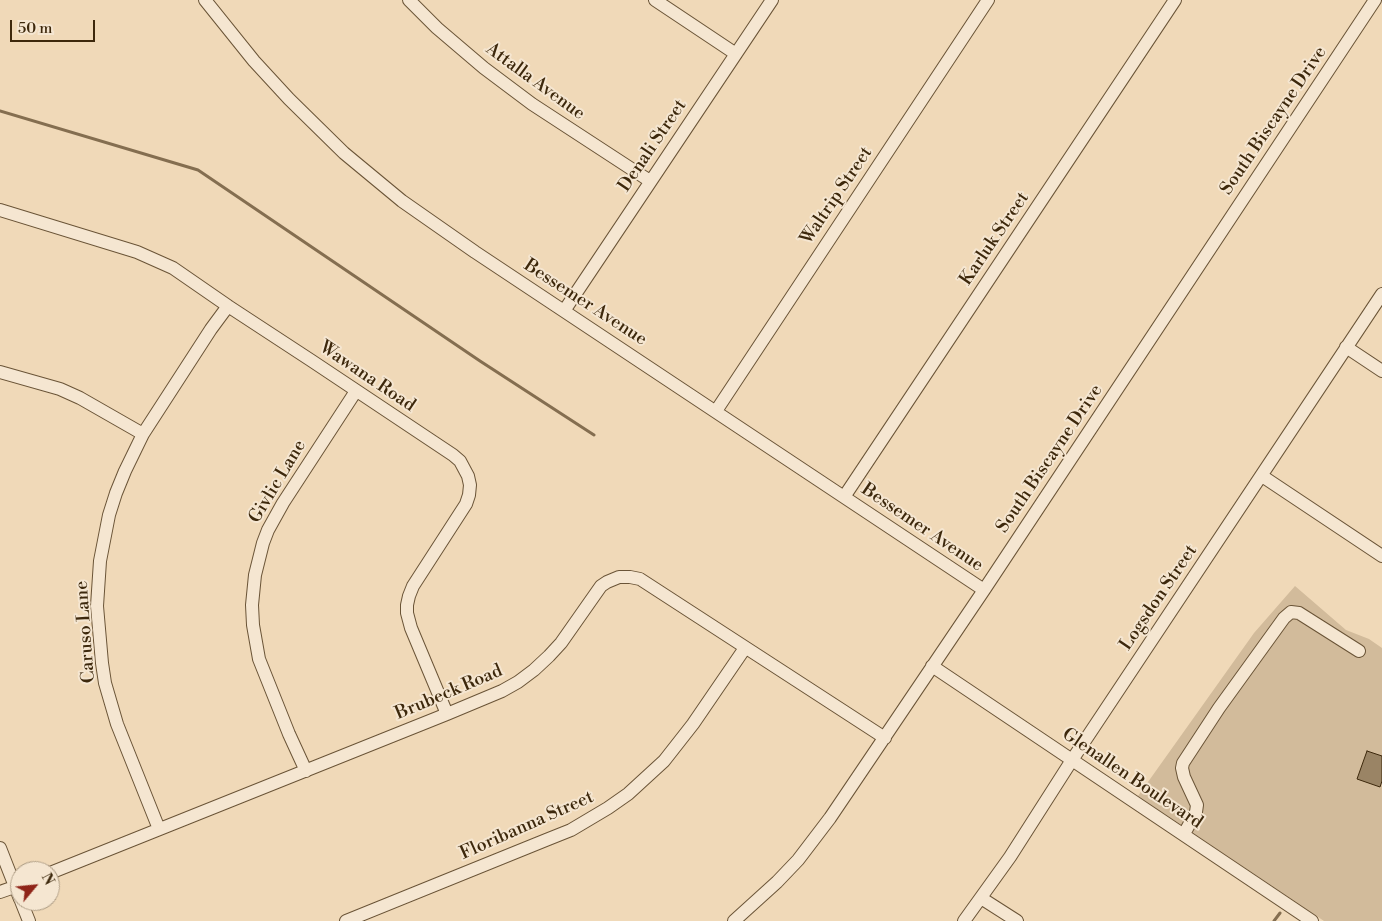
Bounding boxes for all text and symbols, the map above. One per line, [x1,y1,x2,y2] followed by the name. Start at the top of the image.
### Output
[12,10,98,42] scale bar
[18,19,52,38] text: 50 m
[481,39,589,125] street label: Attalla Avenue
[1216,43,1332,199] street label: South Biscayne Drive
[614,96,692,196] street label: Denali Street
[796,143,878,249] street label: Waltrip Street
[956,188,1034,290] street label: Karluk Street
[519,255,651,351] street label: Bessemer Avenue
[315,337,419,417] street label: Wawana Road
[992,381,1108,537] street label: South Biscayne Drive
[245,437,311,527] street label: Givlic Lane
[857,479,987,577] street label: Bessemer Avenue
[1116,541,1202,655] street label: Logsdon Street
[72,580,100,684] street label: Caruso Lane
[392,661,506,725] street label: Brubeck Road
[1058,724,1206,834] street label: Glenallen Boulevard
[457,787,597,865] street label: Floribanna Street
[10,861,60,911] north arrow
[37,870,58,889] text: N

